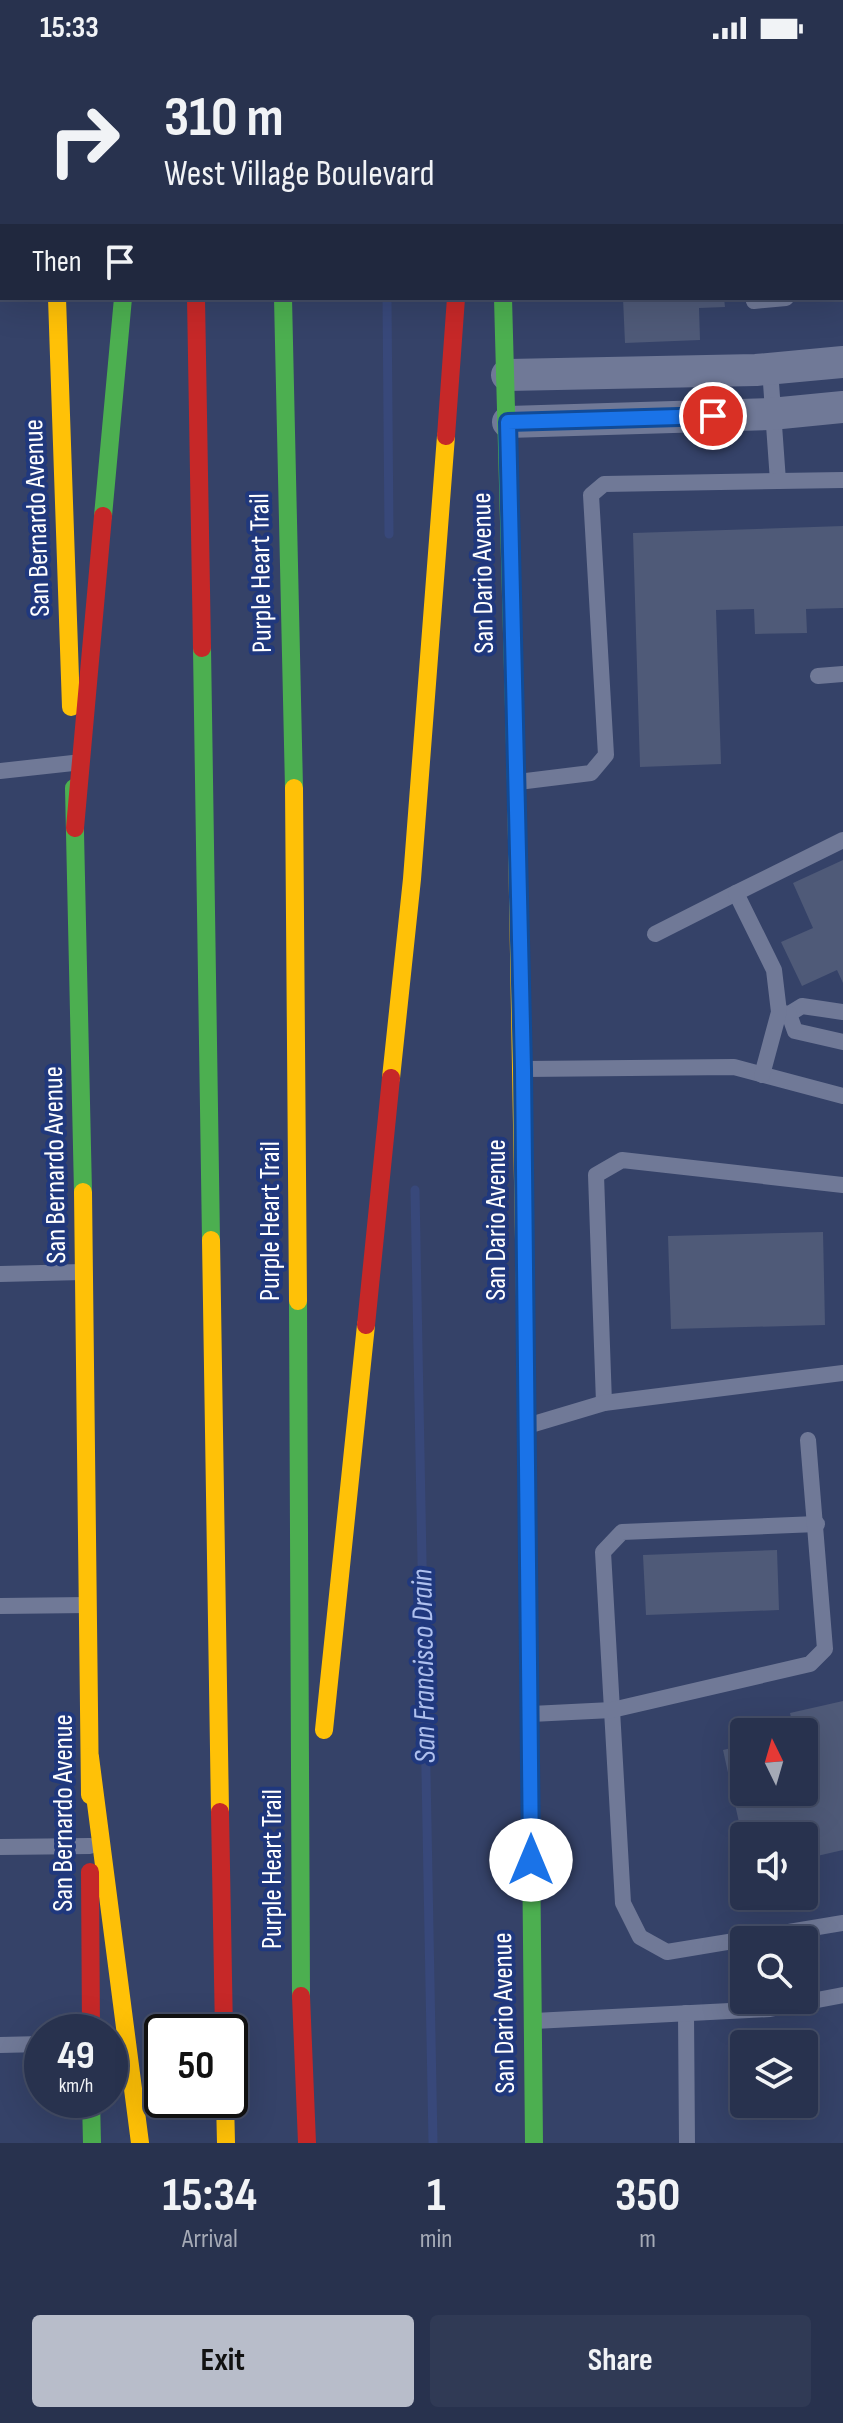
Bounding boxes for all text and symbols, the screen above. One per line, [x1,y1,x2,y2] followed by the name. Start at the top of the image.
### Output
[40,10,99,46] text: 15:33
[164,85,284,152] text: 310 m
[32,88,136,192] icon: right
[164,153,434,196] text: West Village Boulevard
[98,240,142,284] icon: arrive
[32,244,82,280] text: Then
[679,382,747,450] pin
[691,394,735,438] icon: arrive
[17,419,57,617] street label: San Bernardo Avenue
[465,492,501,654] street label: San Dario Avenue
[243,493,279,653] street label: Purple Heart Trail
[37,1066,73,1264] street label: San Bernardo Avenue
[480,1139,513,1301] street label: San Dario Avenue
[254,1141,287,1301] street label: Purple Heart Trail
[404,1568,444,1764] water label: San Francisco Drain
[47,1714,80,1912] street label: San Bernardo Avenue
[730,1718,818,1806] north arrow
[730,1718,818,2118] map controls
[256,1789,289,1949] street label: Purple Heart Trail
[489,1818,573,1902] position arrow
[730,1822,818,1910] button: sound
[730,1926,818,2014] button: search
[486,1932,522,2094] street label: San Dario Avenue
[144,2014,248,2118] speed limit sign: 50
[730,2030,818,2118] button: layers
[57,2032,95,2080] text: 49
[59,2074,93,2098] text: km/h
[163,2167,257,2224] text: 15:34
[427,2167,445,2224] text: 1
[615,2167,680,2224] text: 350
[182,2224,238,2255] text: Arrival
[420,2224,452,2255] text: min
[639,2224,656,2255] text: m
[32,2315,414,2407] button: Exit
[430,2315,811,2407] button: Share

